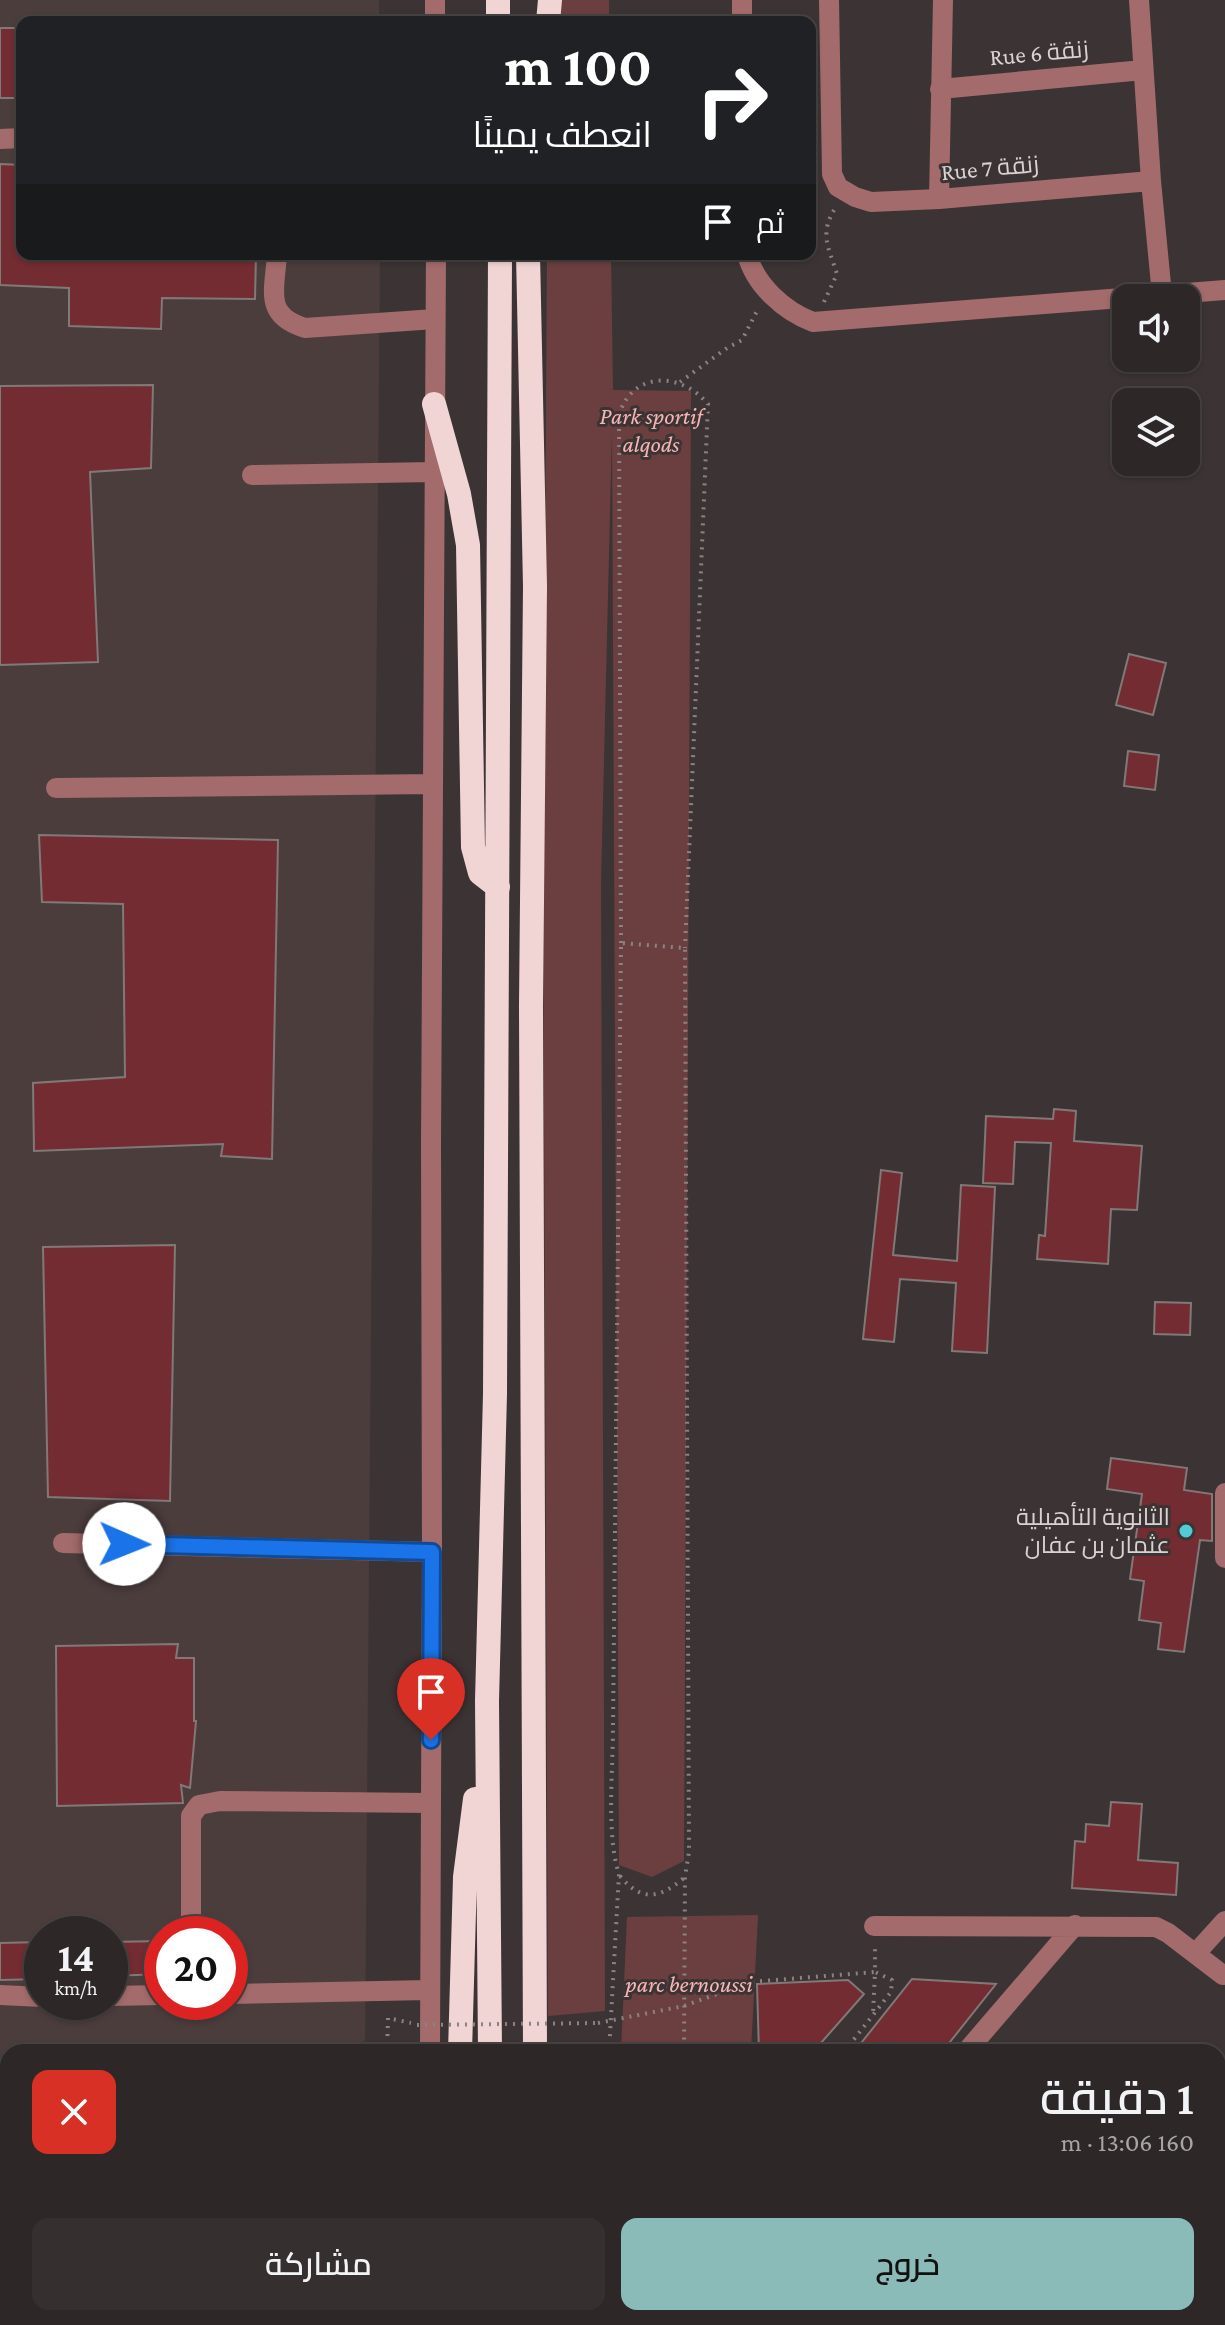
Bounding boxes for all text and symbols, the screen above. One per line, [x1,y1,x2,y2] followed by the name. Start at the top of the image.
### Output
[505,35,652,97] text: 100 m
[988,35,1090,70] street label: Rue 6 زنقة
[680,48,784,152] icon: right
[472,115,652,155] text: انعطف يمينًا
[940,150,1040,185] street label: Rue 7 زنقة
[696,200,740,244] icon: arrive
[756,206,784,239] text: ثم
[1112,284,1200,476] map controls
[1112,284,1200,372] button: sound
[1112,388,1200,476] button: layers
[599,402,706,457] park label: Park sportif alqods
[1016,1501,1170,1559] place label: الثانوية التأهيلية عثمان بن عفان
[82,1502,166,1586] position arrow
[1177,1522,1195,1540] marker: الثانوية التأهيلية عثمان بن عفان
[397,1658,465,1740] pin
[409,1670,453,1714] icon: arrive
[144,1916,248,2020] speed limit sign: 20
[58,1935,94,1980] text: 14
[623,1970,753,1997] park label: parc bernoussi
[54,1977,98,1999] text: km/h
[32,2070,116,2154] button: close
[1040,2071,1194,2124] text: 1 دقيقة
[1061,2128,1194,2157] text: 160 m · 13:06
[32,2218,605,2310] button: مشاركة
[621,2218,1194,2310] button: خروج

